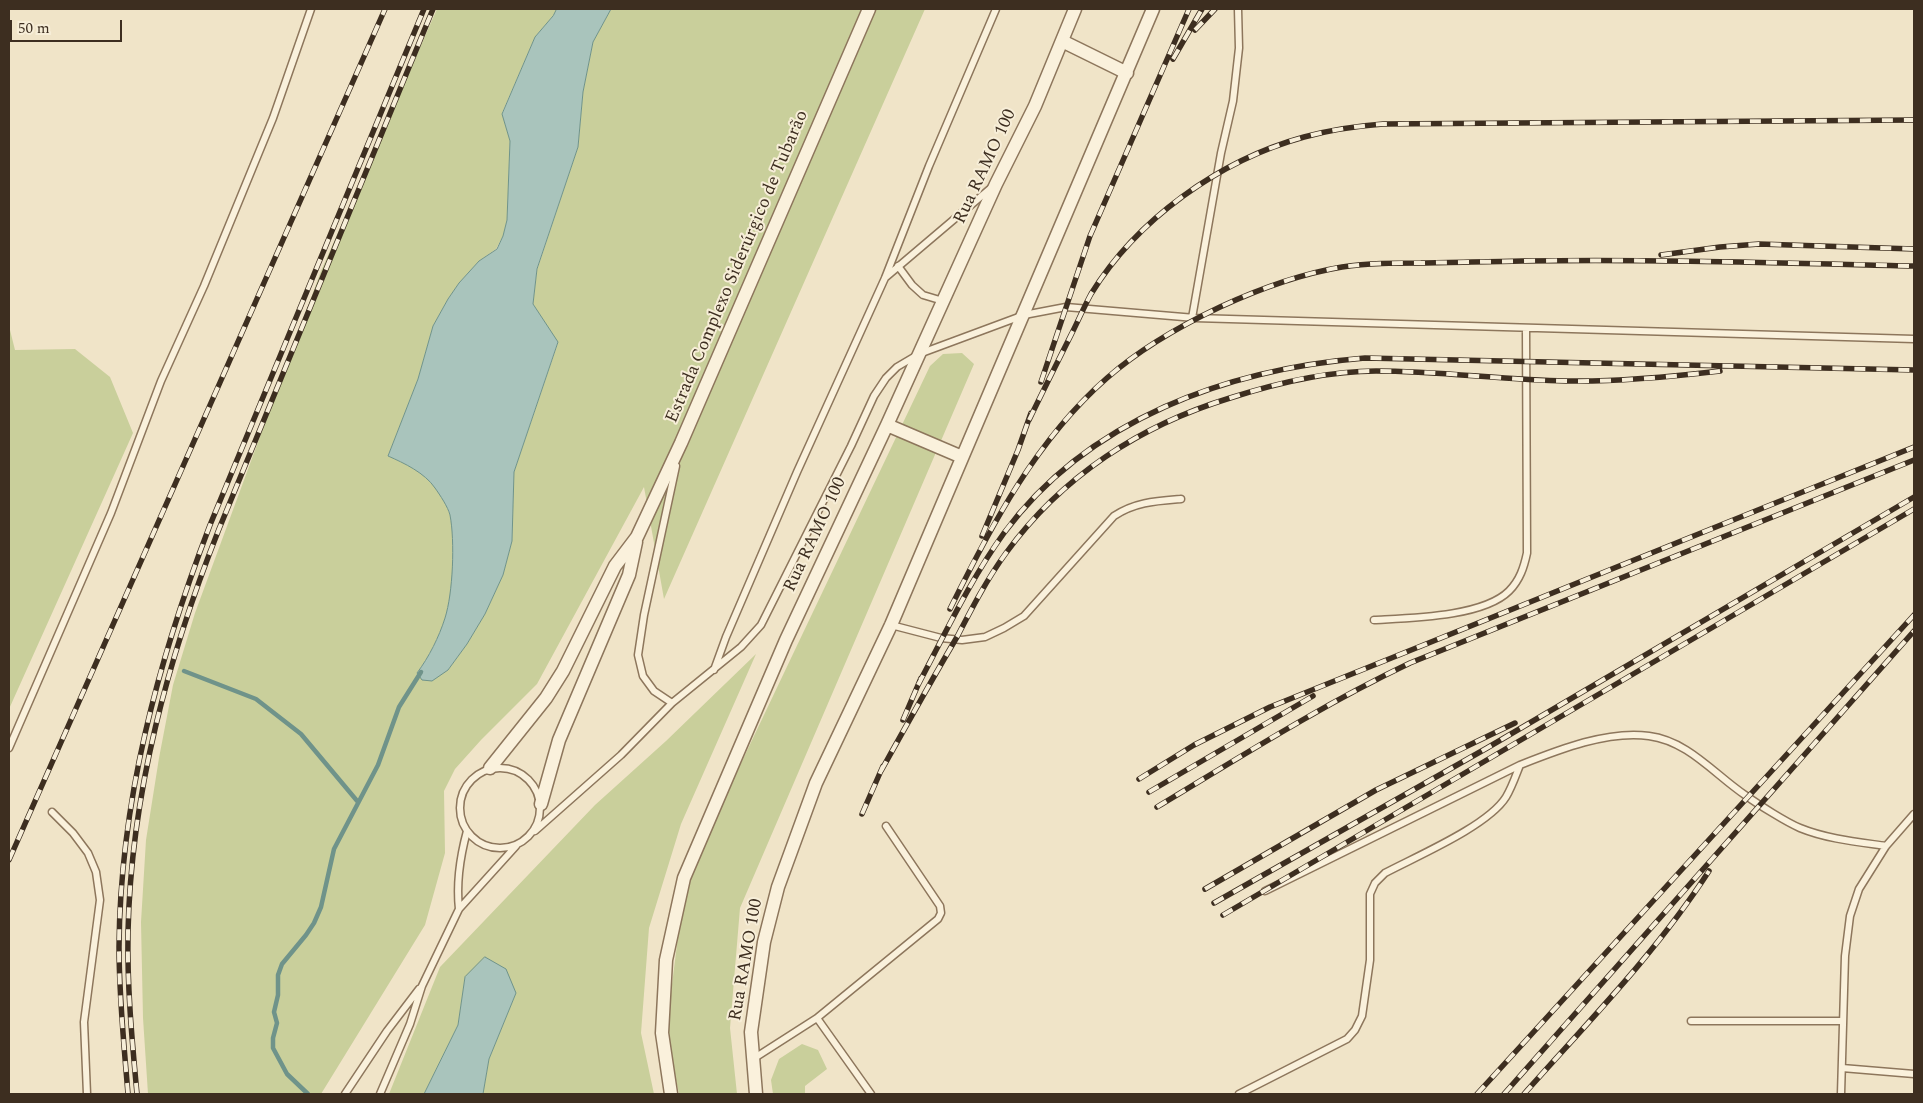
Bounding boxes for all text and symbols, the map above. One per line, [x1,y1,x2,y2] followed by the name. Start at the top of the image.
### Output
[12,10,125,42] scale bar
[18,17,50,40] text: 50 m
[950,106,1022,228] street label: Rua RAMO 100
[662,107,814,427] street label: Estrada Complexo Siderúrgico de Tubarão
[780,474,852,596] street label: Rua RAMO 100
[726,897,768,1023] street label: Rua RAMO 100

